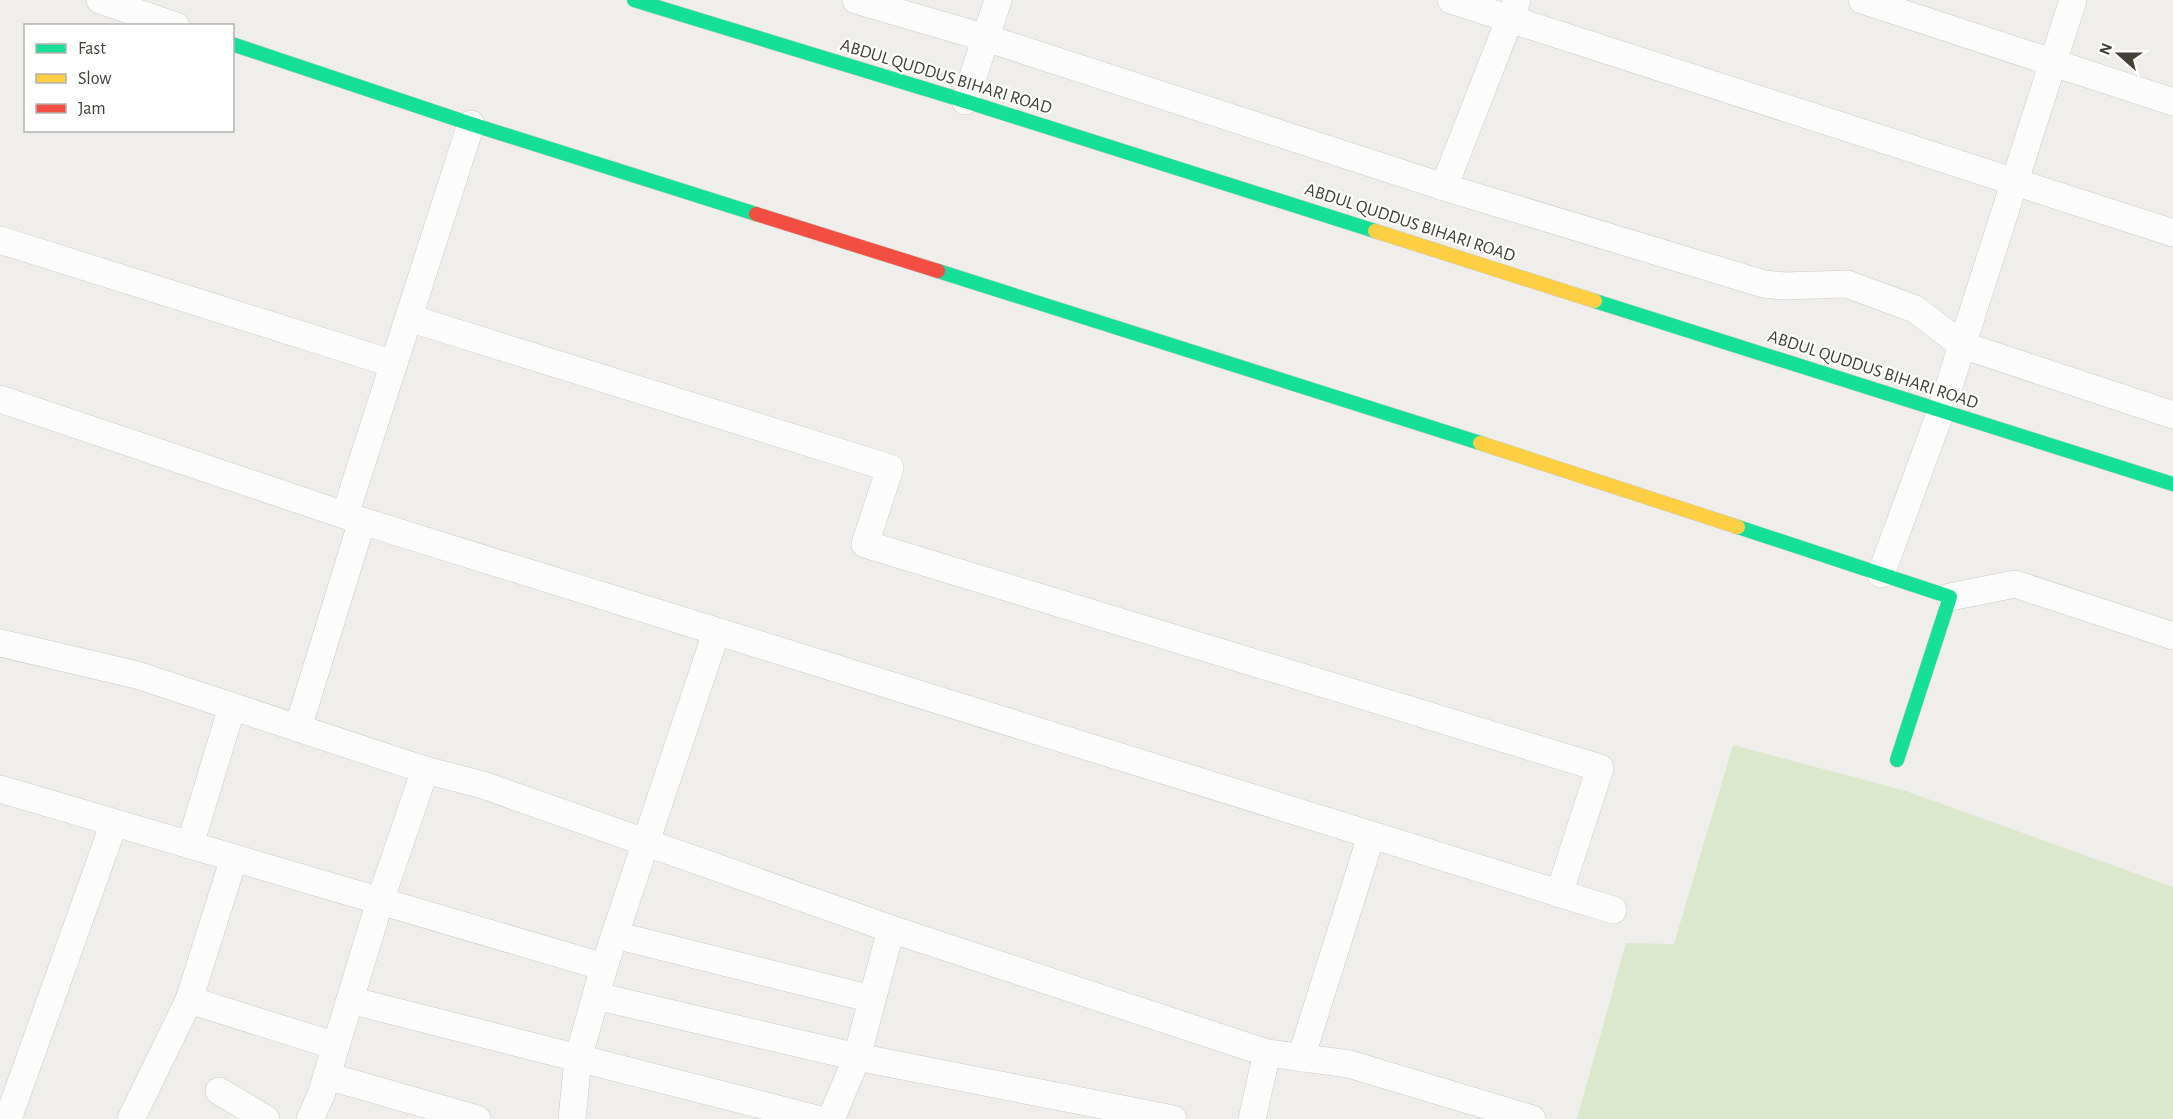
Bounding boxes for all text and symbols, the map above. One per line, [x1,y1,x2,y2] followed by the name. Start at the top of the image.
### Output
[24,24,234,132] legend
[2089,24,2149,84] north arrow
[838,36,1054,118] street label: ABDUL QUDDUS BIHARI ROAD
[78,40,106,58] text: Fast
[2096,41,2115,57] text: N
[78,70,111,88] text: Slow
[78,100,106,118] text: Jam
[1303,180,1517,266] street label: ABDUL QUDDUS BIHARI ROAD
[1766,327,1980,413] street label: ABDUL QUDDUS BIHARI ROAD

